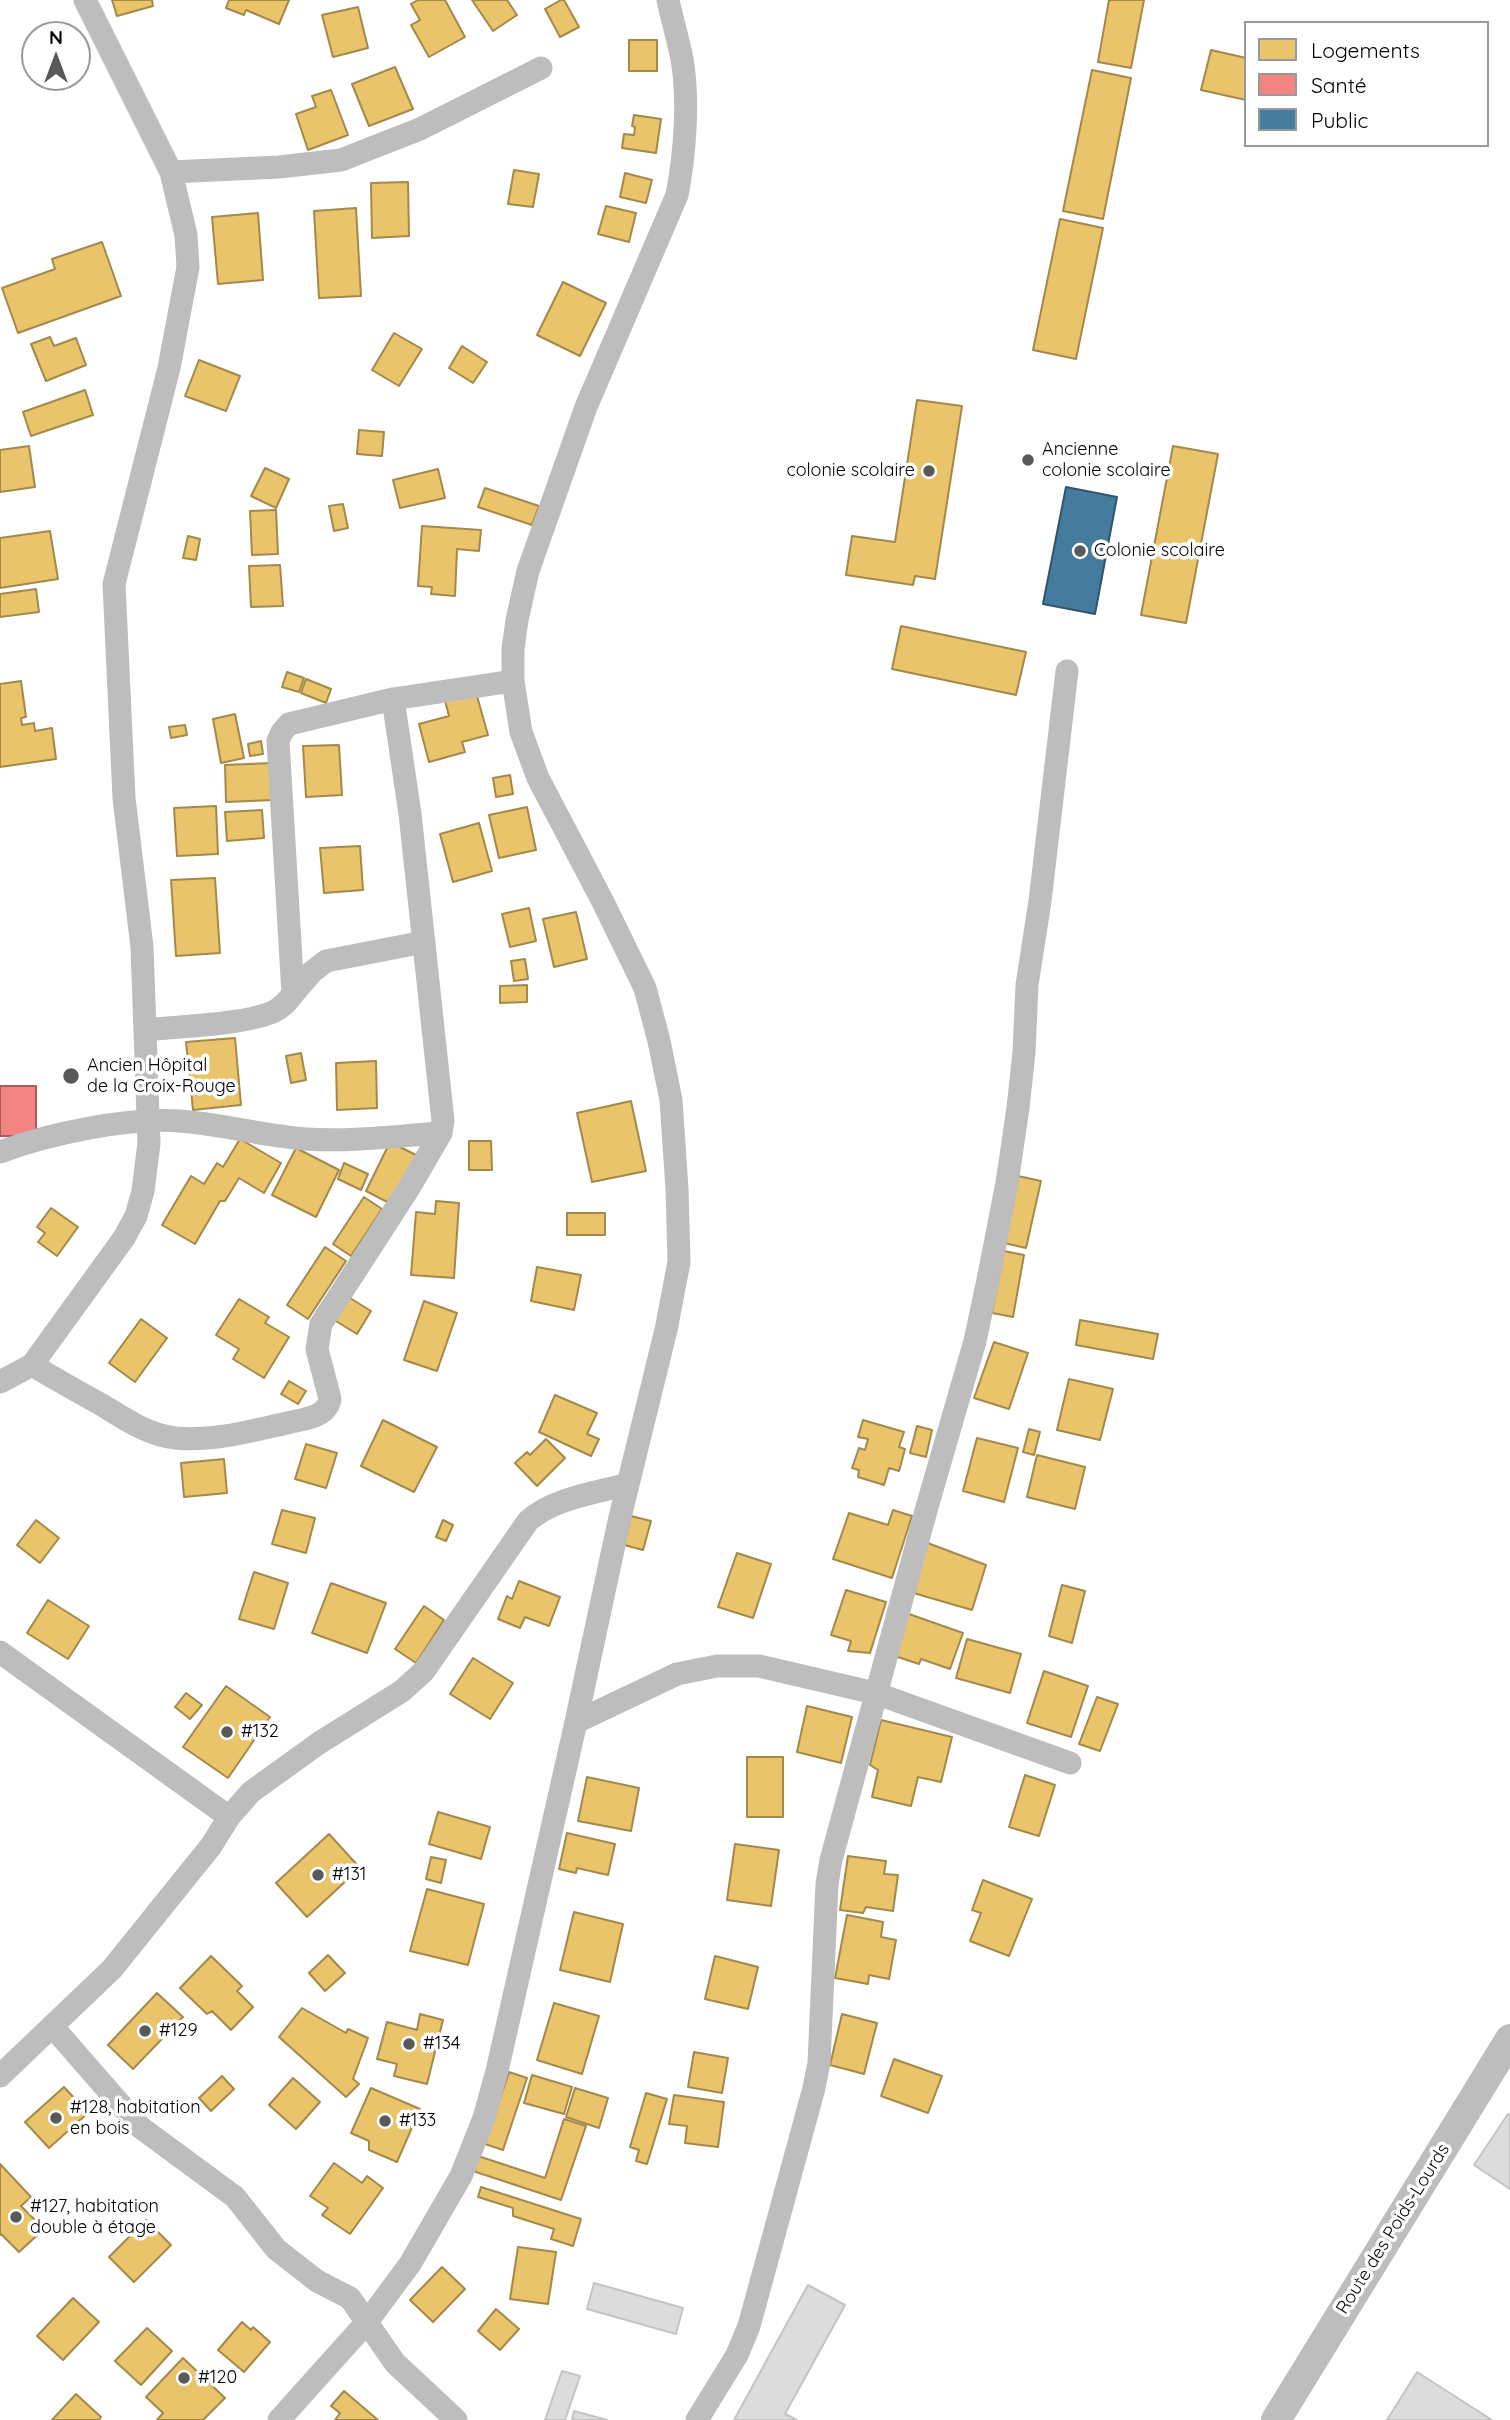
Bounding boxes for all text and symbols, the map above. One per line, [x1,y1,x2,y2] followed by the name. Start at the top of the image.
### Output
[21,21,91,91] north arrow
[1244,21,1489,147] legend
[49,25,63,49] text: N
[1311,37,1420,63] text: Logements
[1311,72,1367,98] text: Santé
[1311,107,1368,133] text: Public
[1042,439,1171,482] place label: Ancienne colonie scolaire
[1020,452,1036,468] marker: Ancienne colonie scolaire
[786,460,915,482] place label: colonie scolaire
[921,463,937,479] marker: colonie scolaire
[1094,540,1225,562] place label: Colonie scolaire
[1072,543,1088,559] marker: Colonie scolaire
[87,1055,236,1098] place label: Ancien Hôpital de la Croix-Rouge
[61,1066,81,1086] marker: Ancien Hôpital de la Croix-Rouge
[241,1721,279,1743] place label: #132
[219,1724,235,1740] marker: #132
[332,1864,367,1886] place label: #131
[310,1867,326,1883] marker: #131
[159,2020,197,2042] place label: #129
[137,2023,153,2039] marker: #129
[423,2033,460,2055] place label: #134
[401,2036,417,2052] marker: #134
[70,2097,201,2140] place label: #128, habitation en bois
[48,2110,64,2126] marker: #128, habitation en bois
[399,2110,436,2132] place label: #133
[377,2113,393,2129] marker: #133
[1332,2140,1454,2318] street label: Route des Poids-Lourds
[30,2196,159,2238] place label: #127, habitation double à étage
[8,2209,24,2225] marker: #127, habitation double à étage
[198,2367,237,2389] place label: #120
[176,2370,192,2386] marker: #120

